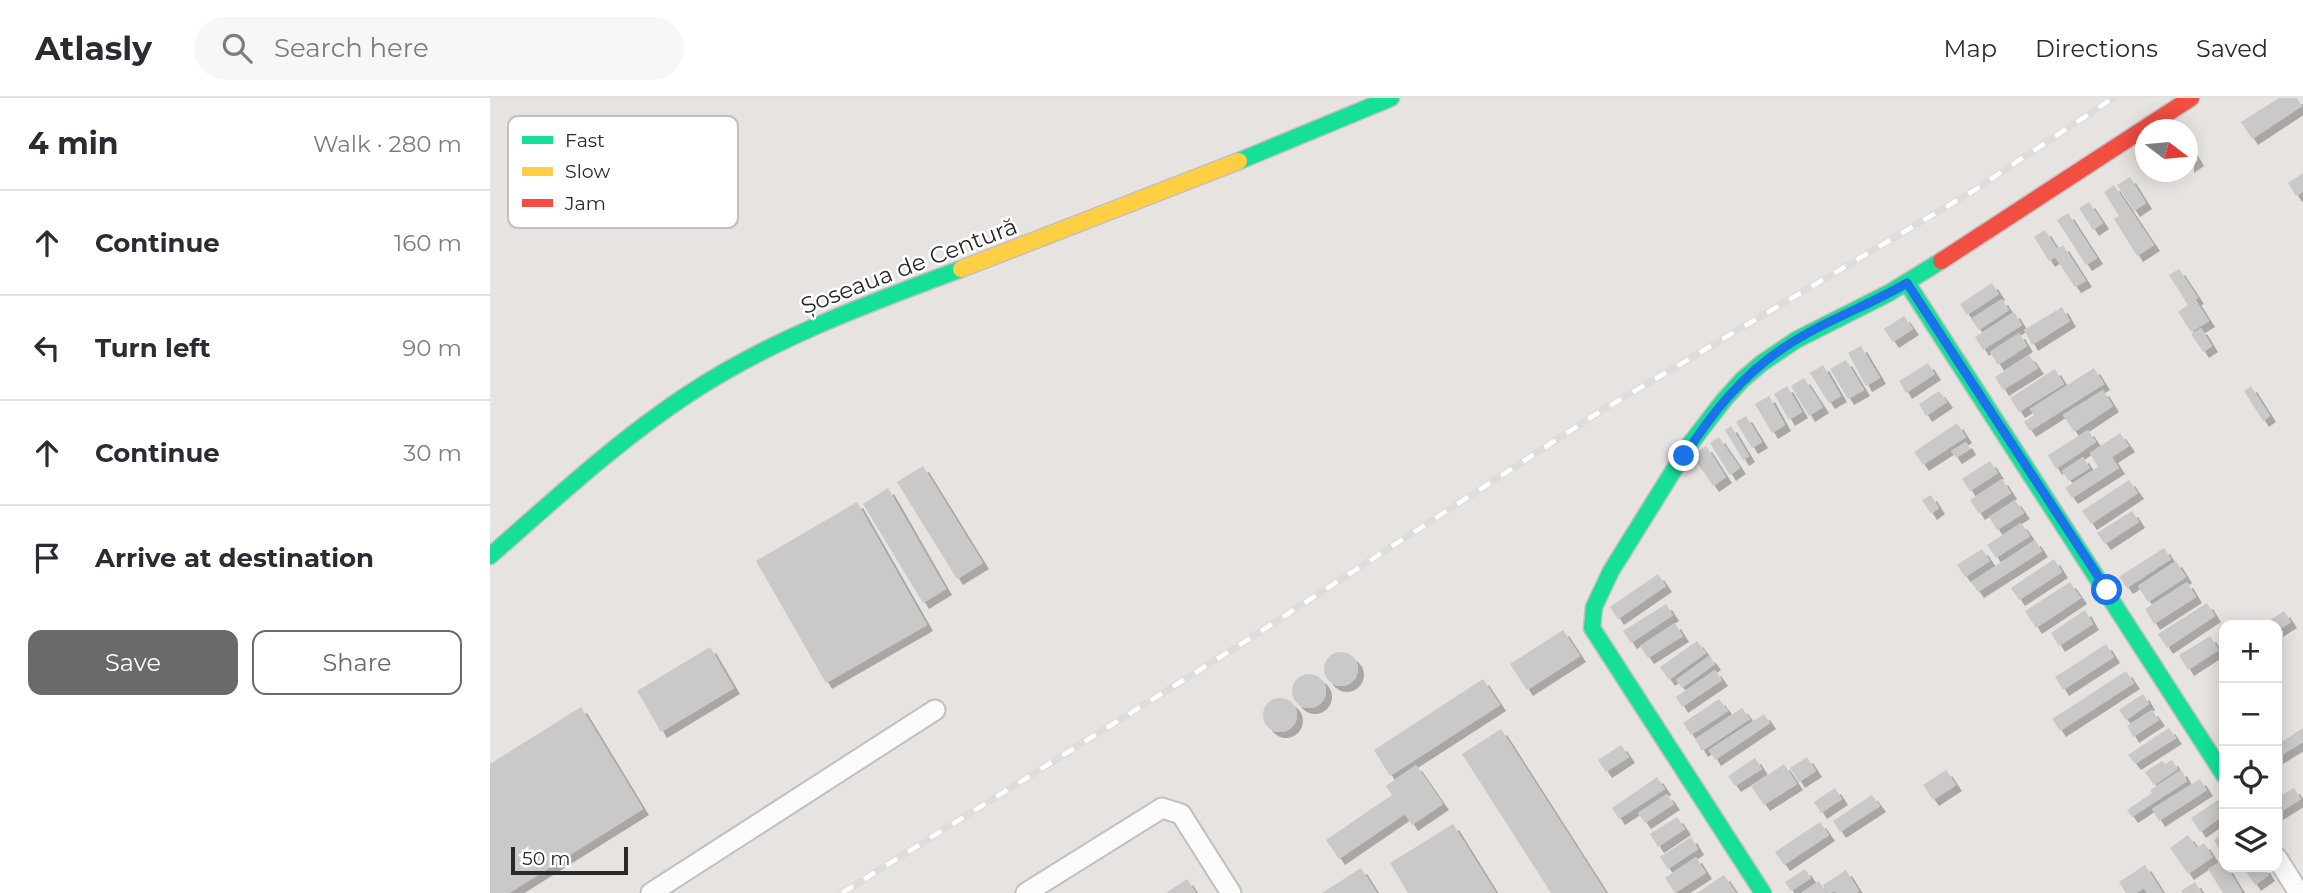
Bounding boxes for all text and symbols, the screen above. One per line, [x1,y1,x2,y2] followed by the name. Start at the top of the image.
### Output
[194,17,684,80] search box
[35,28,152,68] text: Atlasly
[218,29,256,67] icon: search
[274,32,429,64] text: Search here
[1944,34,1997,63] text: Map
[2035,34,2158,63] text: Directions
[2196,34,2268,63] text: Saved
[508,116,738,228] legend
[2135,119,2198,182] north arrow
[28,125,118,162] text: 4 min
[565,129,605,152] text: Fast
[313,130,462,158] text: Walk · 280 m
[565,160,610,183] text: Slow
[564,192,606,215] text: Jam
[797,212,1021,320] street label: Șoseaua de Centură
[28,224,66,262] icon: ahead
[95,227,220,259] text: Continue
[394,229,462,257] text: 160 m
[28,329,66,367] icon: left
[95,332,211,364] text: Turn left
[402,334,462,362] text: 90 m
[28,434,66,472] icon: ahead
[95,437,220,469] text: Continue
[403,439,462,467] text: 30 m
[1668,440,1699,471] route end
[28,539,66,577] icon: arrive
[95,542,374,574] text: Arrive at destination
[2091,574,2122,605] route start
[2219,620,2282,872] map controls
[2219,620,2282,683] button: +
[28,630,238,695] button: Save
[252,630,462,695] button: Share
[2219,683,2282,746] button: −
[2219,746,2282,809] button: locate
[2219,809,2282,872] button: layers
[511,844,628,876] scale bar
[522,847,570,870] text: 50 m

